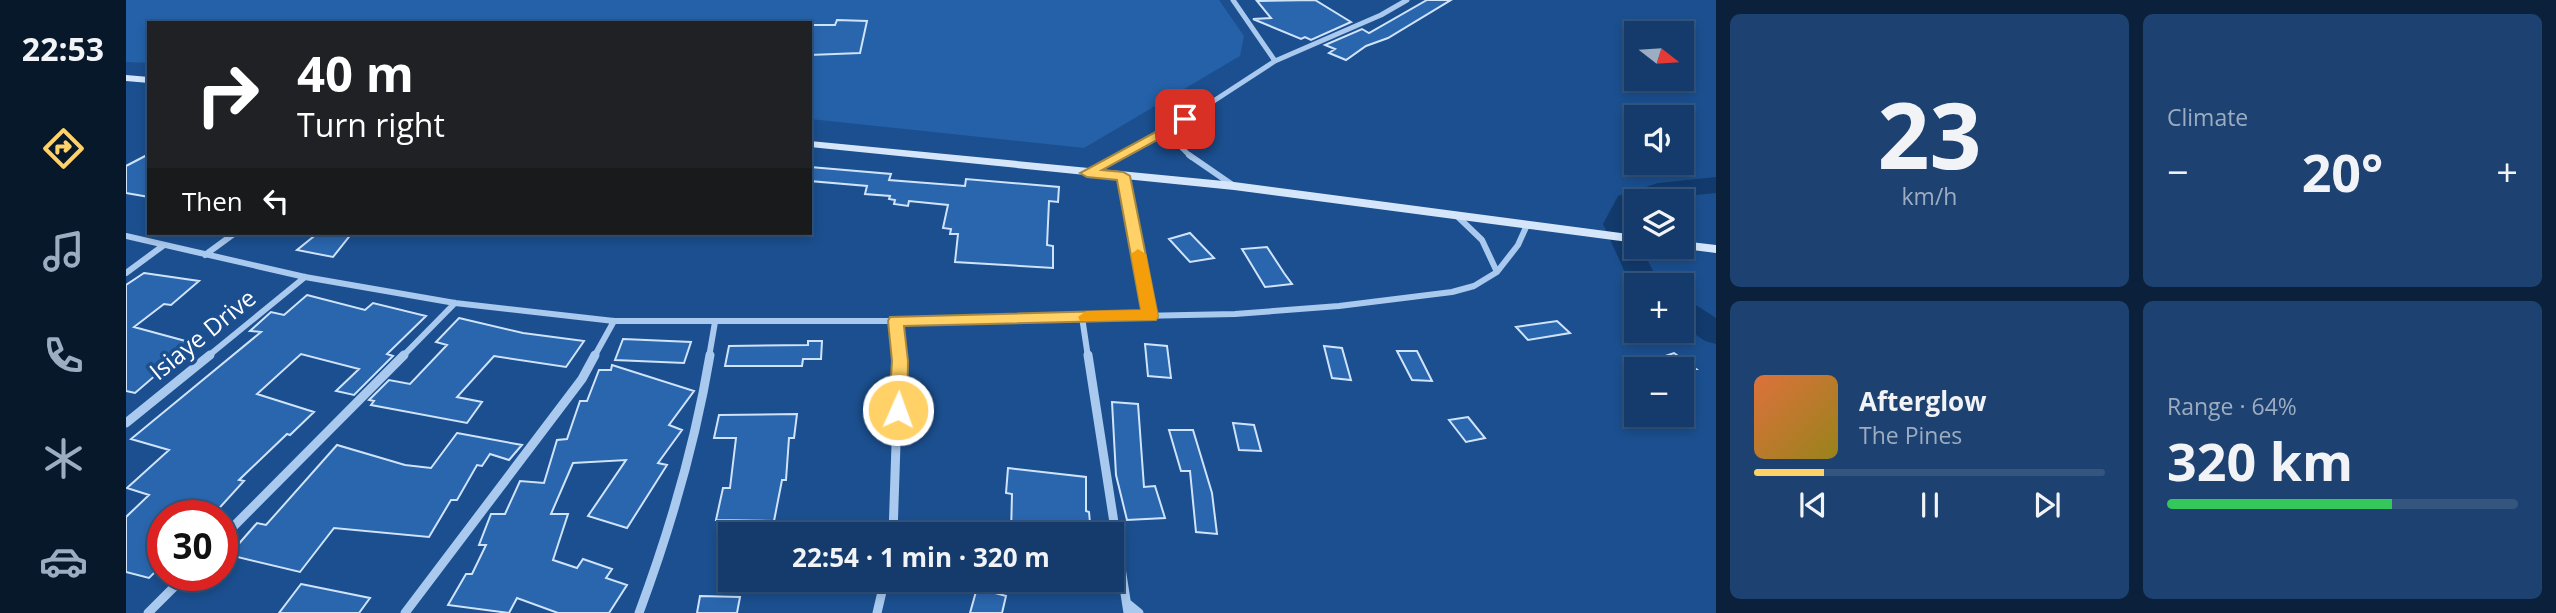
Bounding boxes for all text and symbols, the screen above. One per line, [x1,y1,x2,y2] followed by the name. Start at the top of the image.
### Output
[1624,21,1694,91] north arrow
[1624,21,1694,427] map controls
[22,27,104,70] text: 22:53
[297,40,414,106] text: 40 m
[182,49,273,140] icon: right
[1877,72,1982,196] text: 23
[1155,89,1215,149] pin
[1166,100,1204,138] icon: arrive
[2167,101,2248,133] text: Climate
[297,103,445,146] text: Turn right
[1624,105,1694,175] button: sound
[39,124,88,173] icon: directions
[2302,136,2383,207] text: 20°
[2167,145,2189,197] text: −
[2496,145,2518,197] text: +
[1902,180,1957,212] text: km/h
[257,182,295,220] icon: left
[182,183,243,219] text: Then
[1624,189,1694,259] button: layers
[39,227,88,276] icon: music
[1624,273,1694,343] button: +
[142,281,262,387] street label: Isiaye Drive
[39,331,88,380] icon: phone
[1624,357,1694,427] button: −
[861,373,935,447] position arrow
[1859,383,1986,419] text: Afterglow
[2167,390,2297,422] text: Range · 64%
[1859,419,1962,451] text: The Pines
[2167,425,2353,496] text: 320 km
[39,434,88,483] icon: climate
[1794,486,1832,524] icon: previous
[1911,486,1949,524] icon: pause
[2028,486,2066,524] icon: next
[147,500,238,591] speed limit sign: 30
[39,537,88,586] icon: car
[792,539,1050,575] text: 22:54 · 1 min · 320 m

